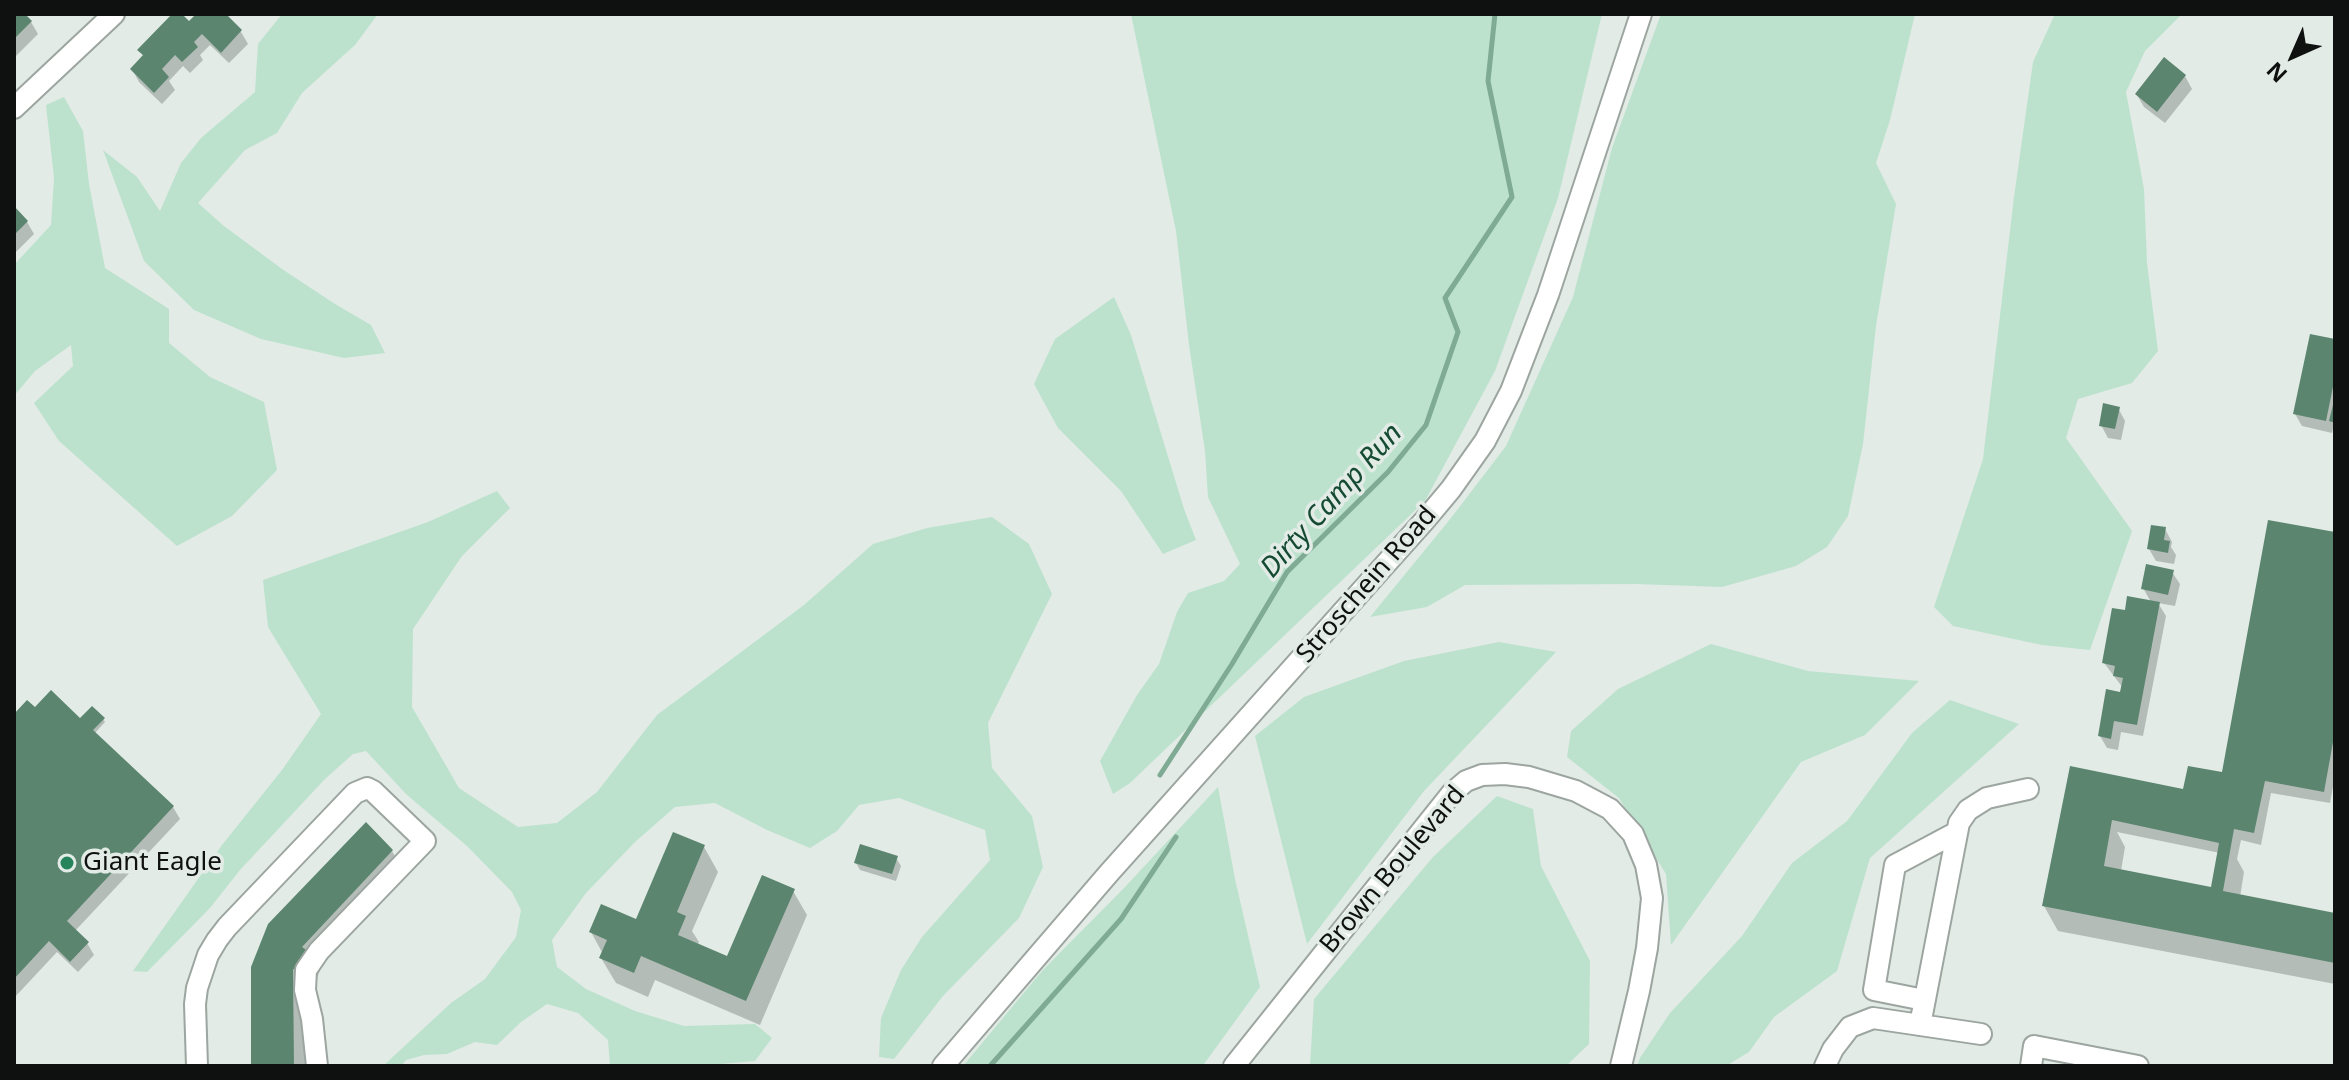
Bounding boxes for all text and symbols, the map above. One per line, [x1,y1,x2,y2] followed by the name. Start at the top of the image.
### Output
[2253,16,2333,96] north arrow
[2259,56,2293,90] text: N
[1254,417,1410,585] water label: Dirty Camp Run
[1291,500,1443,670] street label: Stroschein Road
[1314,780,1472,960] street label: Brown Boulevard
[83,847,222,879] place label: Giant Eagle
[58,854,76,872] marker: Giant Eagle

